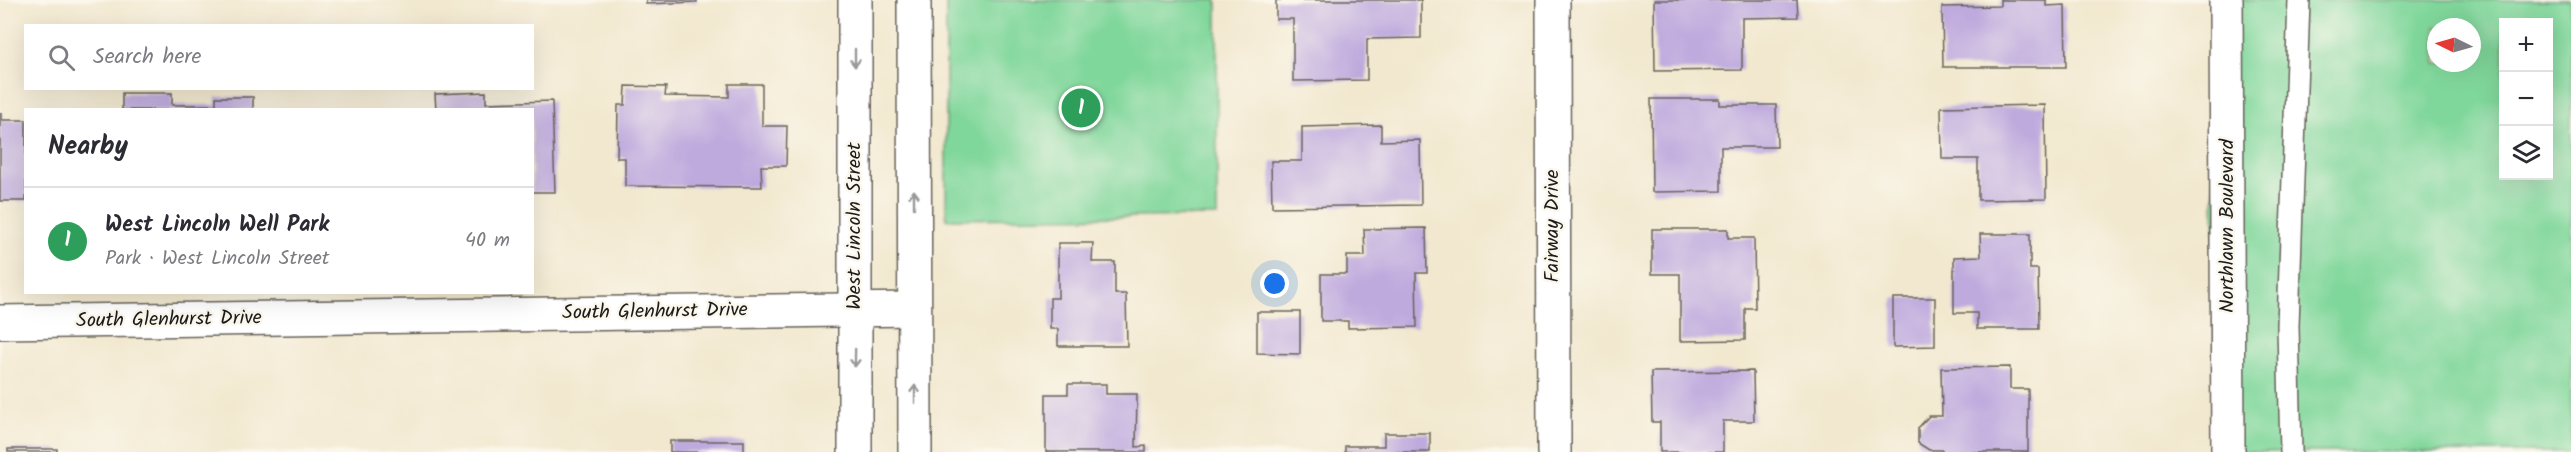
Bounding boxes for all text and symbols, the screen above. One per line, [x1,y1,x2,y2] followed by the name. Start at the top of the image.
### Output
[2427,18,2481,72] north arrow
[2499,18,2553,180] map controls
[2499,18,2553,72] button: +
[24,24,534,90] search box
[93,40,201,75] text: Search here
[45,41,78,74] icon: search
[849,48,861,68] one-way arrow
[2499,72,2553,126] button: −
[1062,86,1100,130] pin: 1
[48,126,128,168] text: Nearby
[2499,126,2553,180] button: layers
[2212,138,2244,313] street label: Northlawn Boulevard
[839,142,871,310] street label: West Lincoln Street
[1537,169,1569,283] street label: Fairway Drive
[908,189,920,209] one-way arrow
[105,208,329,243] text: West Lincoln Well Park
[64,225,71,257] text: 1
[465,225,510,257] text: 40 m
[105,243,330,275] text: Park · West Lincoln Street
[1260,269,1289,298] your location
[562,294,748,330] street label: South Glenhurst Drive
[76,302,262,338] street label: South Glenhurst Drive
[849,348,861,368] one-way arrow
[909,384,921,404] one-way arrow

